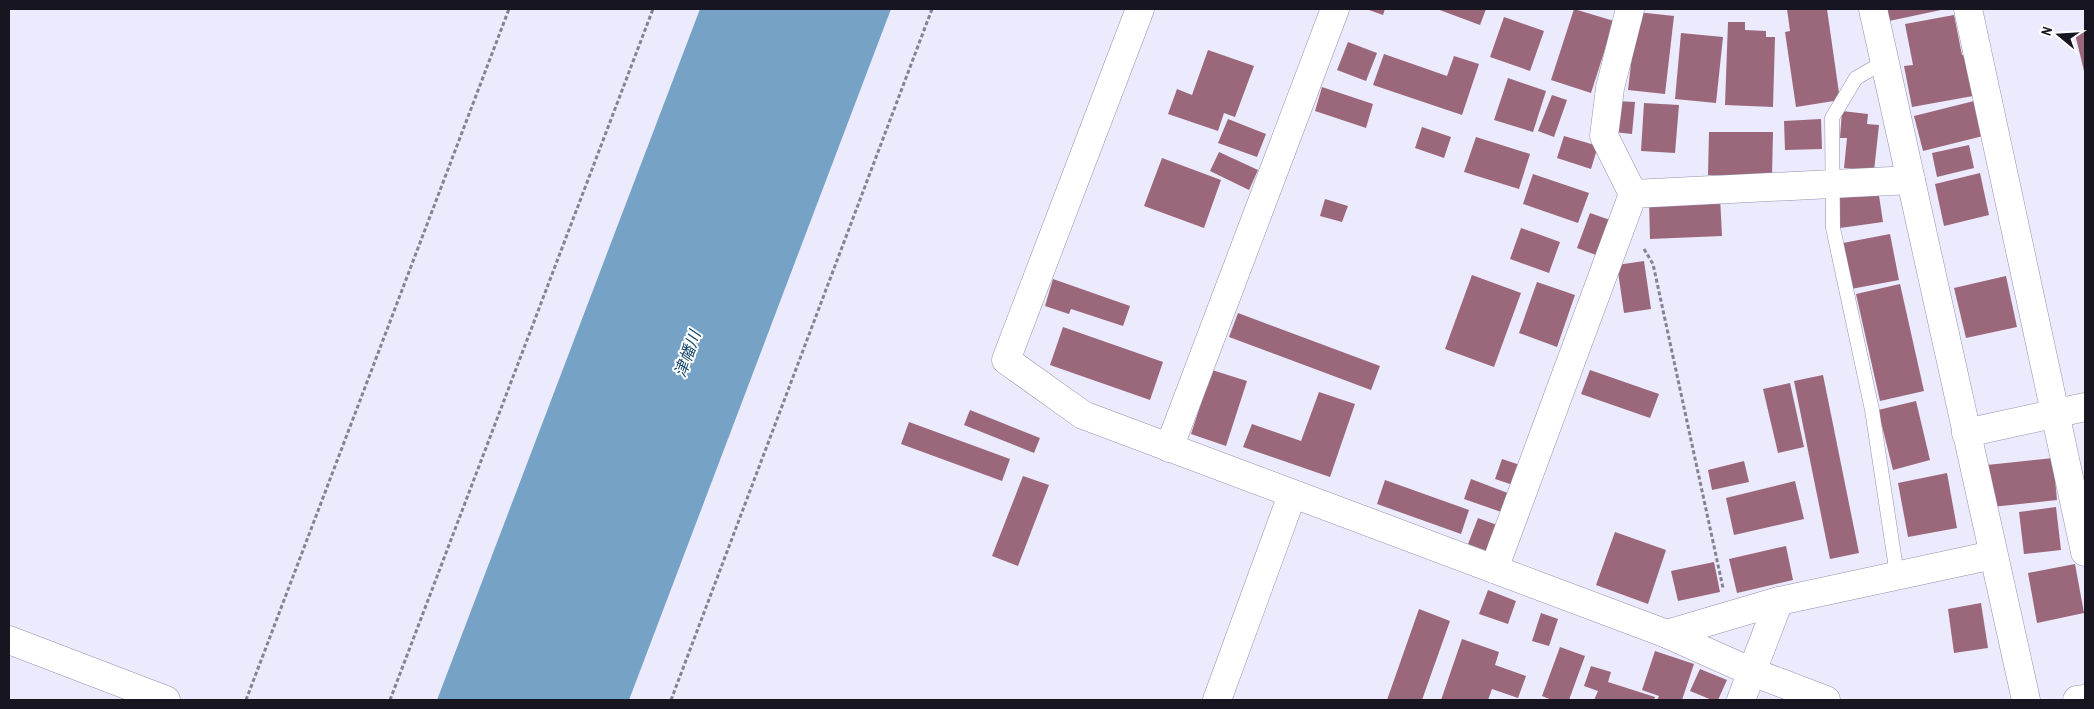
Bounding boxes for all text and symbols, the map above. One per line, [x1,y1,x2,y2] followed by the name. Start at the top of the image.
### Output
[2034,10,2084,60] north arrow
[2037,24,2056,38] text: N
[668,326,706,380] water label: 津幡川

